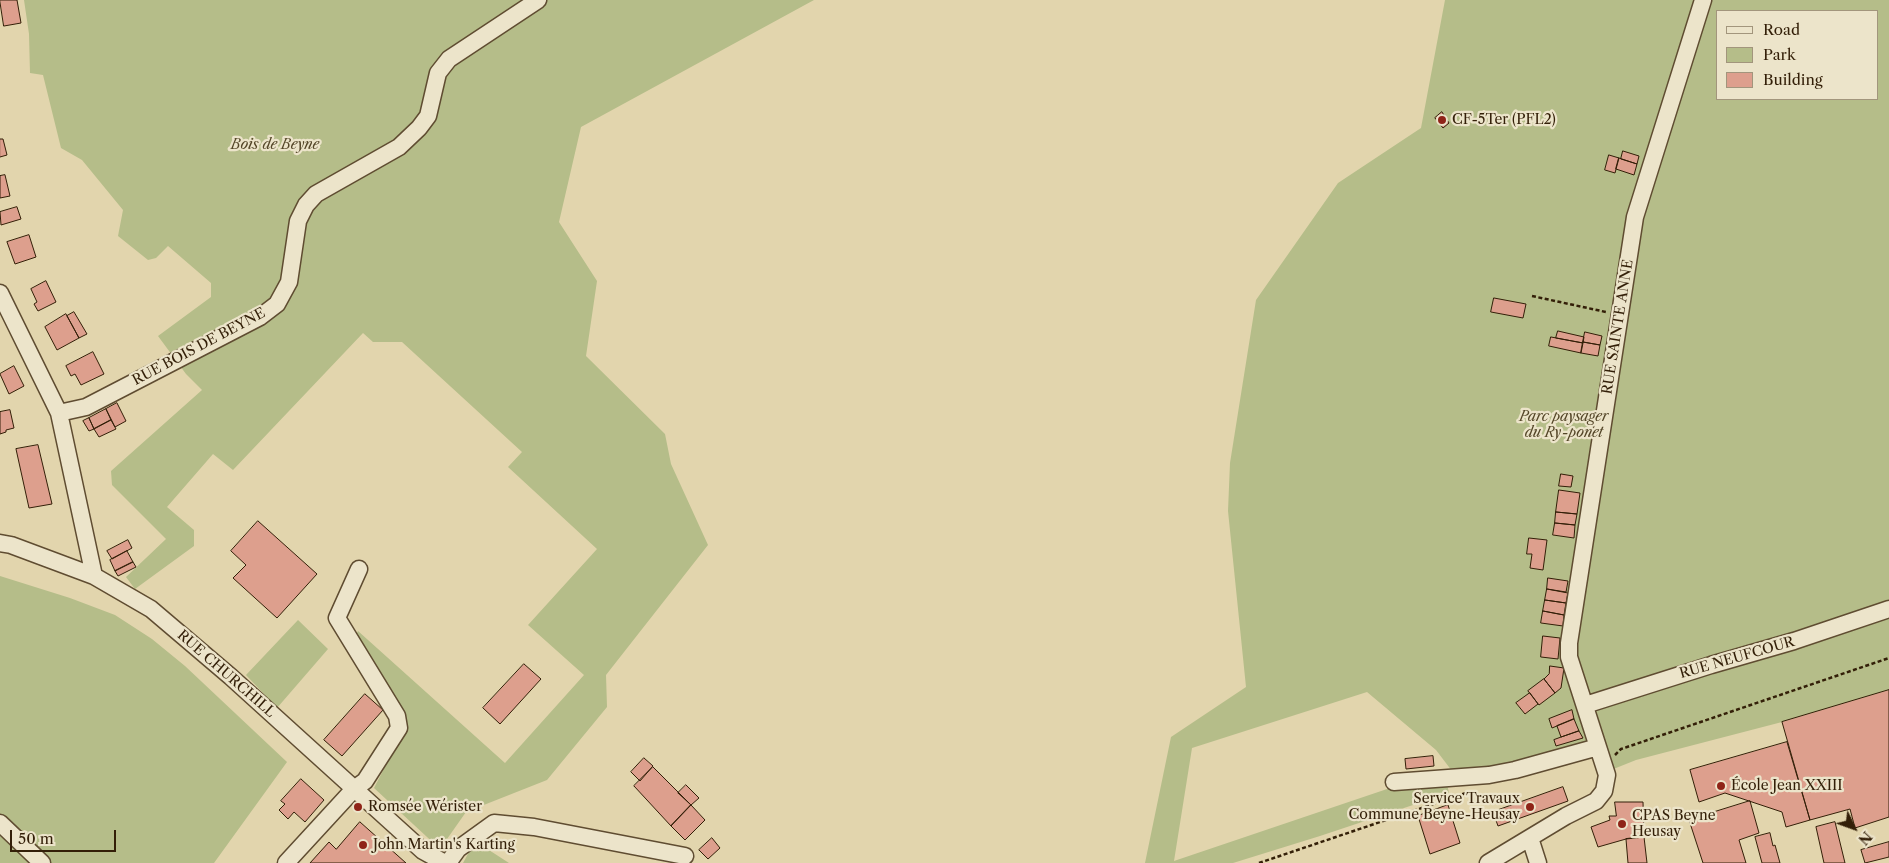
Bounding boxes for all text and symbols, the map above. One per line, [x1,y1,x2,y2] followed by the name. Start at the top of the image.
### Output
[1716,10,1879,100] legend
[1763,20,1800,39] text: Road
[1763,45,1796,64] text: Park
[1763,70,1823,89] text: Building
[1452,112,1556,128] place label: CF-5Ter (PFL2)
[1436,114,1448,126] marker: CF-5Ter (PFL2)
[231,137,319,153] park label: Bois de Beyne
[1599,258,1637,396] street label: RUE SAINTE ANNE
[130,305,268,389] street label: RUE BOIS DE BEYNE
[1519,409,1609,442] park label: Parc paysager du Ry-ponet
[174,627,278,721] street label: RUE CHURCHILL
[1678,634,1796,682] street label: RUE NEUFCOUR
[1731,778,1843,794] place label: École Jean XXIII
[1715,780,1727,792] marker: École Jean XXIII
[1349,791,1520,824] place label: Service Travaux Commune Beyne-Heusay
[368,799,482,815] place label: Romsée Wérister
[352,801,364,813] marker: Romsée Wérister
[1524,801,1536,813] marker: Service Travaux Commune Beyne-Heusay
[1829,803,1879,853] north arrow
[1632,808,1716,840] place label: CPAS Beyne Heusay
[1616,818,1628,830] marker: CPAS Beyne Heusay
[12,820,119,852] scale bar
[1854,827,1876,849] text: N
[18,829,54,848] text: 50 m
[373,837,515,853] place label: John Martin's Karting
[357,839,369,851] marker: John Martin's Karting

